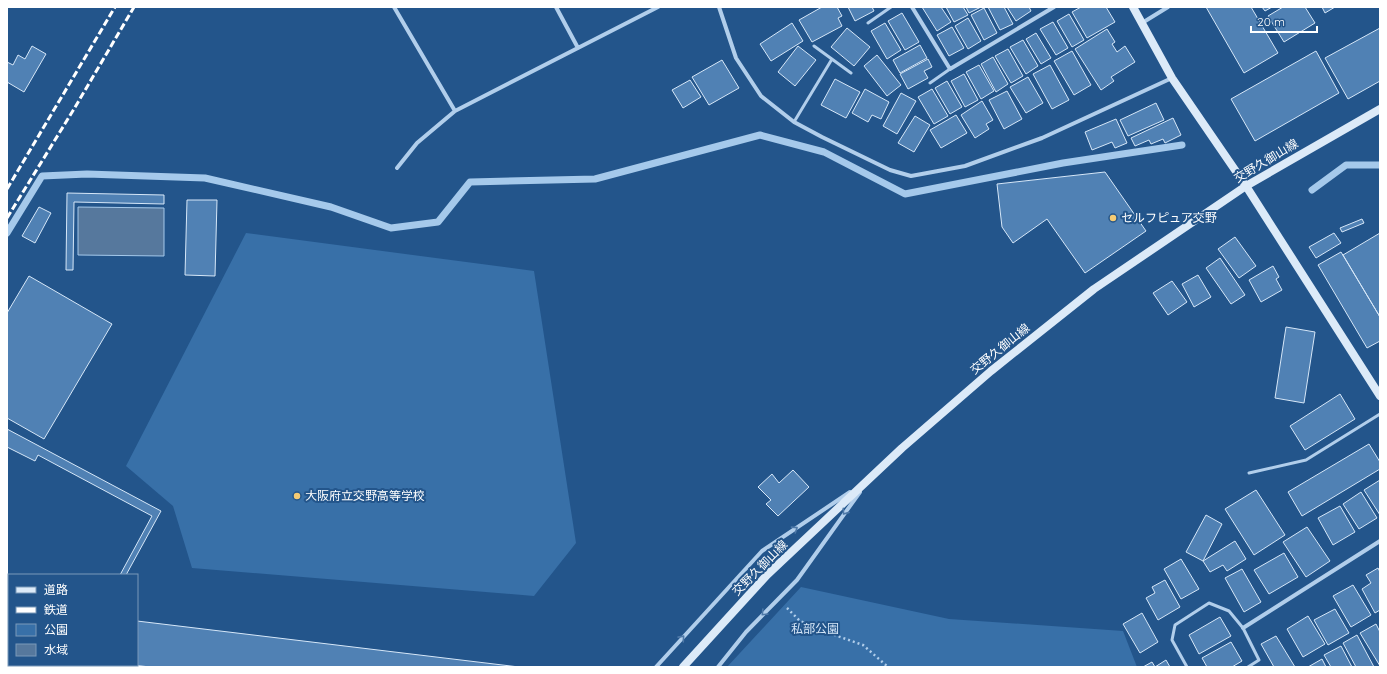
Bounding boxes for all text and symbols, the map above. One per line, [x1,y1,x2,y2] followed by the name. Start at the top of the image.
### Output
[1251,8,1317,34] scale bar
[1257,14,1285,29] text: 20 m
[1231,136,1300,186] street label: 交野久御山線
[1121,210,1217,225] place label: セルフピュア交野
[1108,213,1118,223] marker: セルフピュア交野
[967,320,1032,377] street label: 交野久御山線
[305,488,425,503] place label: 大阪府立交野高等学校
[292,491,302,501] marker: 大阪府立交野高等学校
[843,508,850,515] one-way arrow
[791,526,798,534] one-way arrow
[729,537,790,598] street label: 交野久御山線
[8,574,138,666] legend
[44,582,68,597] text: 道路
[44,602,68,617] text: 鉄道
[761,608,769,616] one-way arrow
[791,621,839,636] park label: 私部公園
[44,622,68,637] text: 公園
[677,635,685,643] one-way arrow
[44,642,68,657] text: 水域

